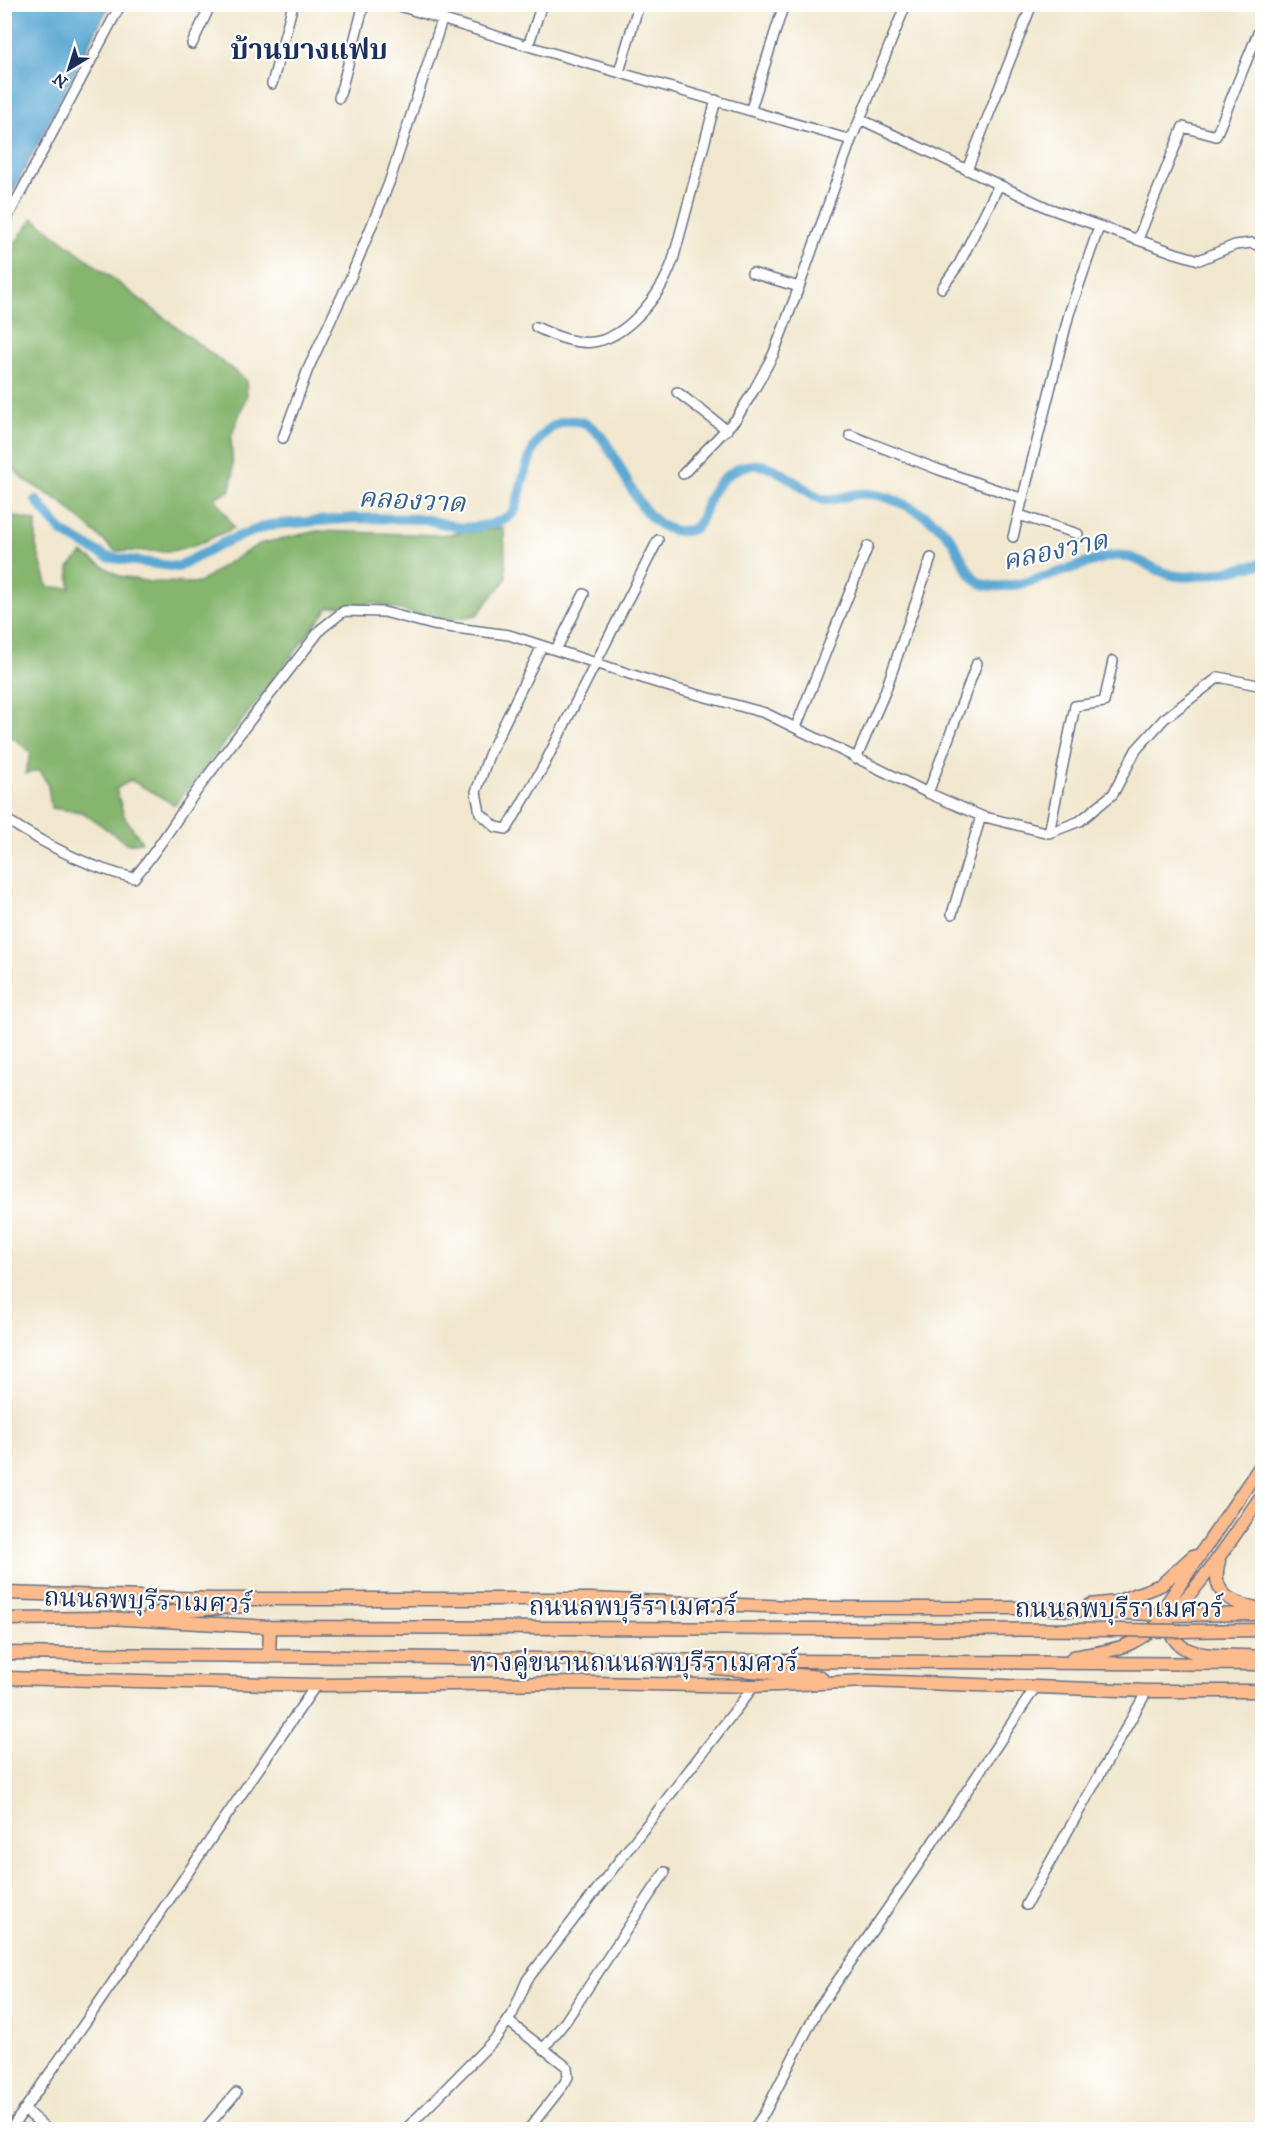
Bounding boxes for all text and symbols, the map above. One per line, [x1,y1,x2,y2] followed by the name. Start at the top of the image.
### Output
[230,33,388,68] district label: บ้านบางแฟบ
[39,39,99,99] north arrow
[49,68,72,92] text: N
[358,481,467,521] water label: คลองวาด
[999,523,1112,579] water label: คลองวาด
[43,1580,253,1622] street label: ถนนลพบุรีราเมศวร์
[529,1590,738,1624] street label: ถนนลพบุรีราเมศวร์
[1015,1592,1224,1626] street label: ถนนลพบุรีราเมศวร์
[470,1646,799,1680] street label: ทางคู่ขนานถนนลพบุรีราเมศวร์

